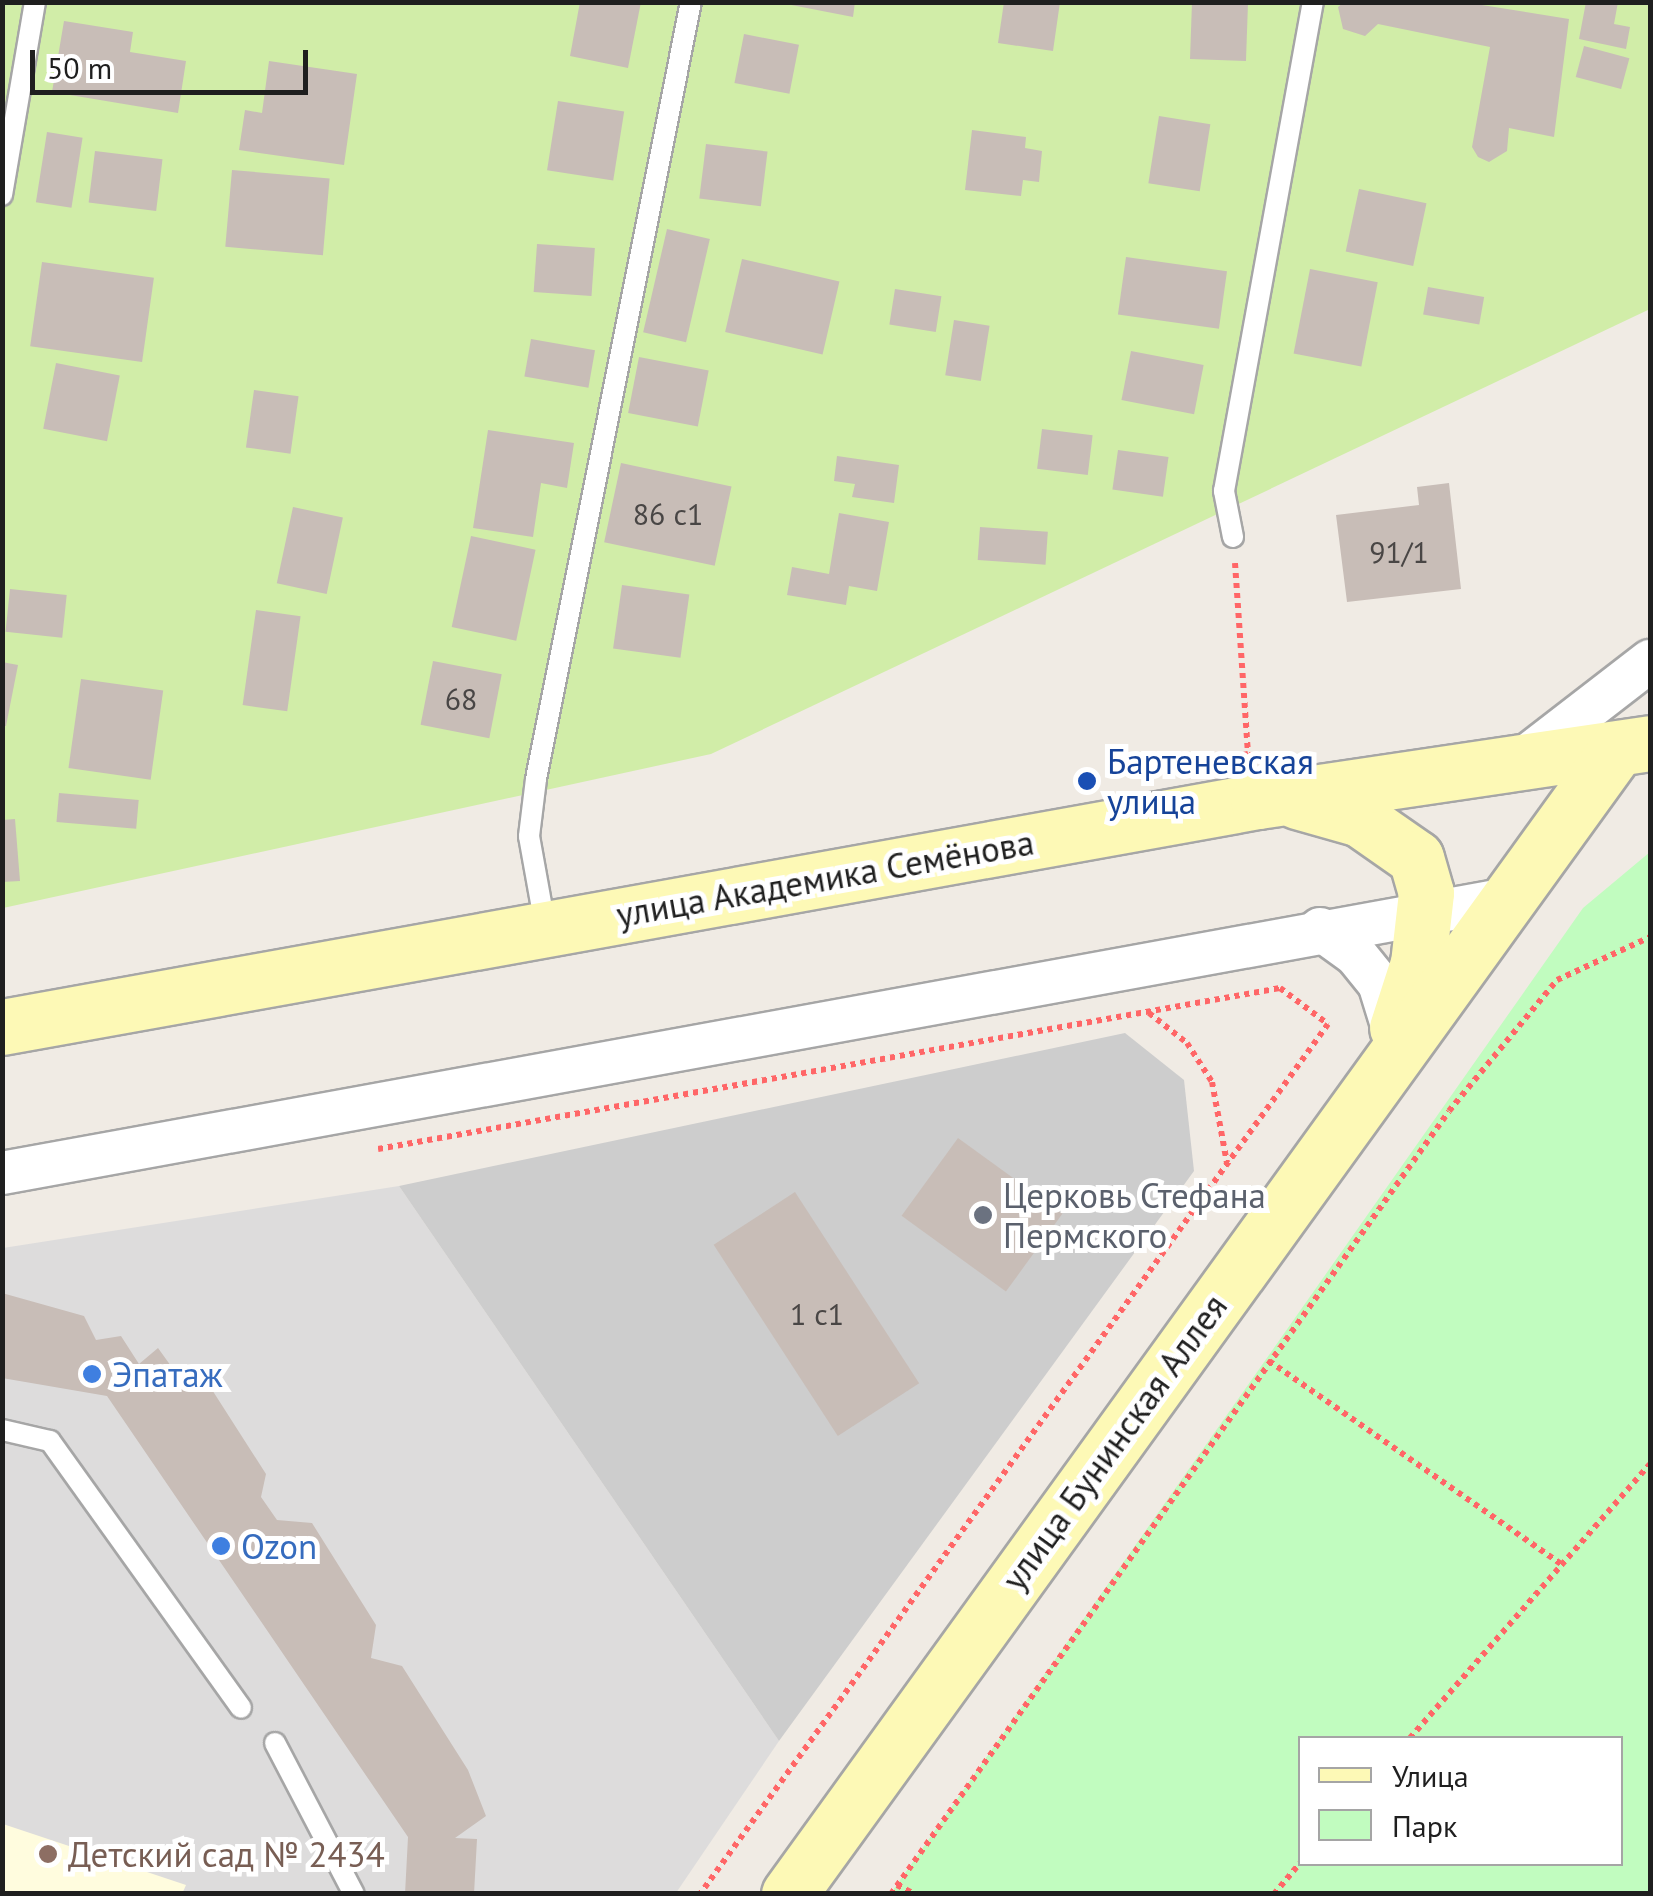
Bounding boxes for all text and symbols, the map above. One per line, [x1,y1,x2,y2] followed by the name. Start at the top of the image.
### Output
[35,30,312,92] scale bar
[47,48,112,87] text: 50 m
[633,496,703,532] house number: 86 с1
[1369,534,1429,570] house number: 91/1
[445,681,477,717] house number: 68
[1107,740,1314,822] place label: Бартеневская улица
[1076,770,1098,792] marker: Бартеневская улица
[612,820,1038,936] street label: улица Академика Семёнова
[1003,1174,1267,1256] place label: Церковь Стефана Пермского
[972,1204,994,1226] marker: Церковь Стефана Пермского
[992,1285,1236,1599] street label: улица Бунинская Аллея
[790,1296,844,1332] house number: 1 с1
[112,1353,223,1395] place label: Эпатаж
[81,1363,103,1385] marker: Эпатаж
[241,1525,317,1567] place label: Ozon
[210,1535,232,1557] marker: Ozon
[1298,1736,1623,1866] legend
[1392,1756,1469,1795] text: Улица
[1392,1806,1457,1845] text: Парк
[68,1833,385,1875] place label: Детский сад № 2434
[37,1843,59,1865] marker: Детский сад № 2434

